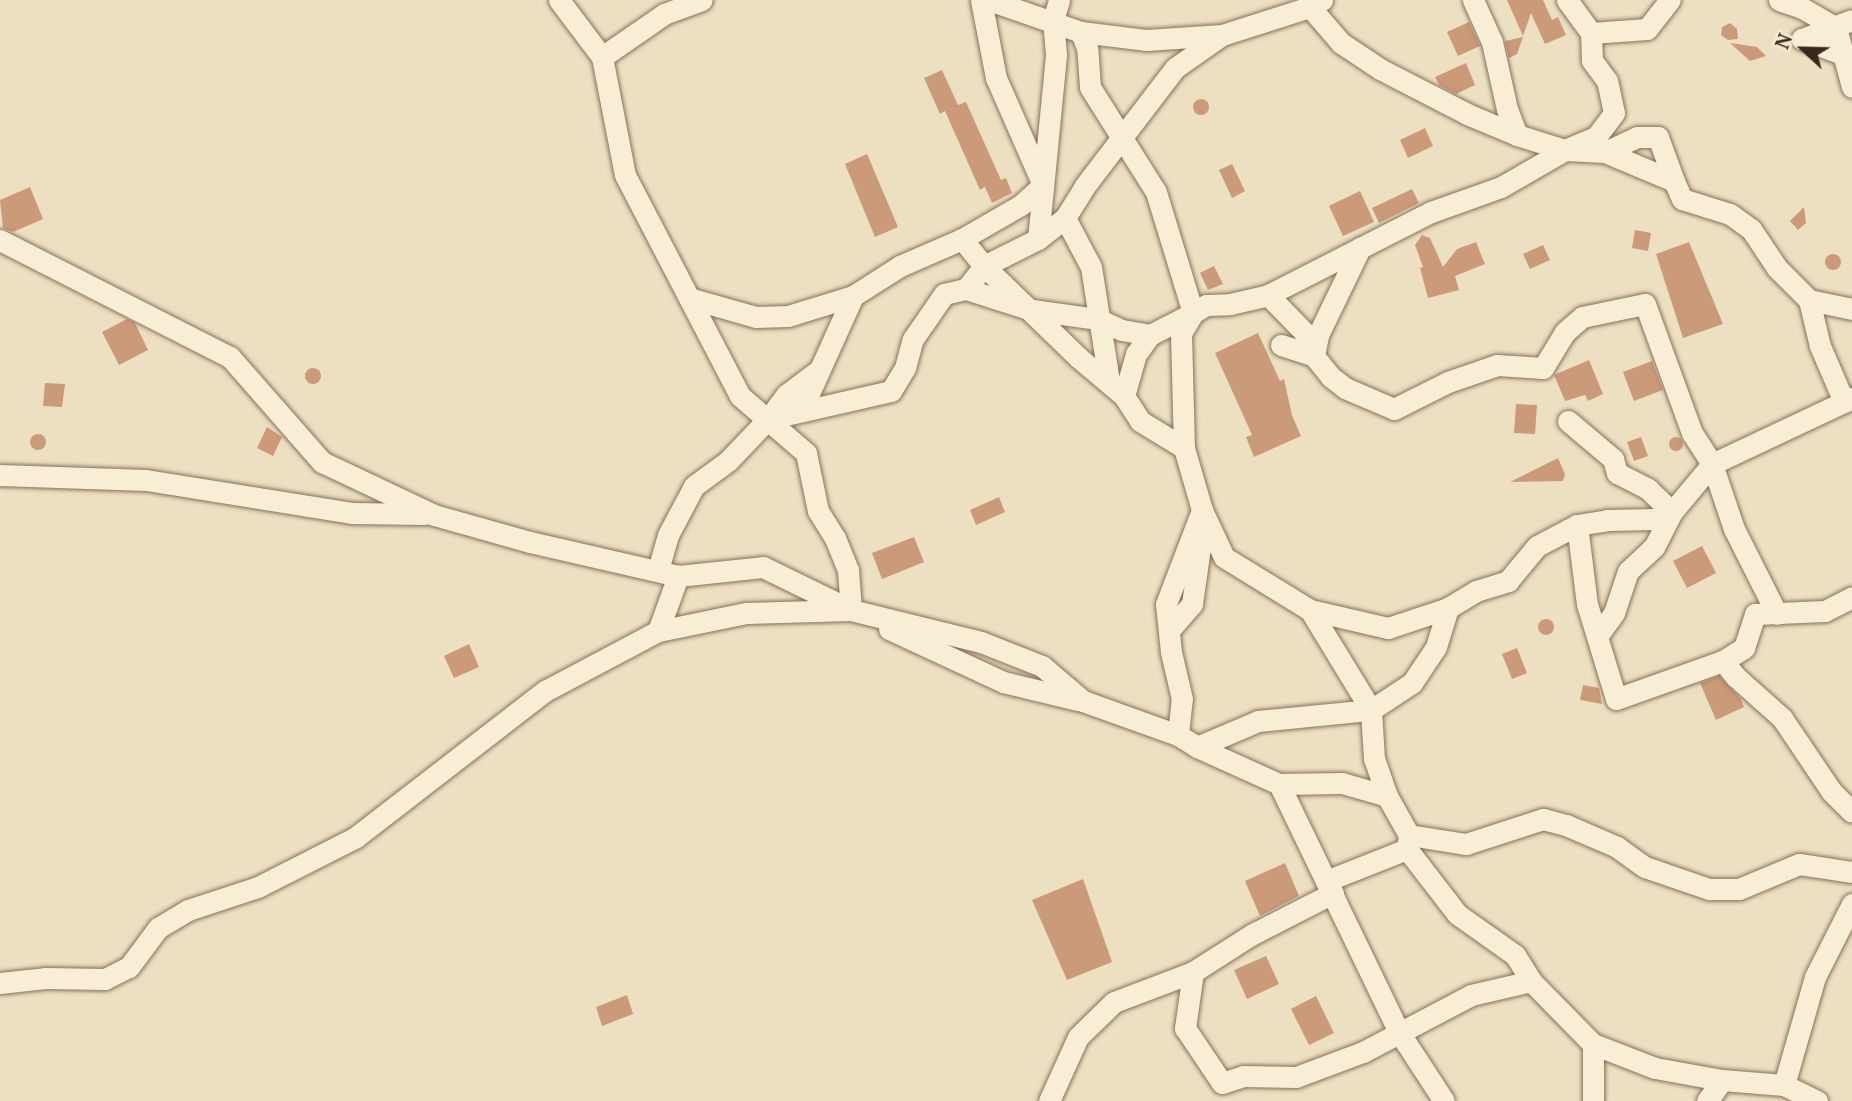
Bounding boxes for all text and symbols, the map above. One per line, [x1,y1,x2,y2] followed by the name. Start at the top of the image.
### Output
[1768,14,1838,84] north arrow
[1769,30,1797,52] text: N

